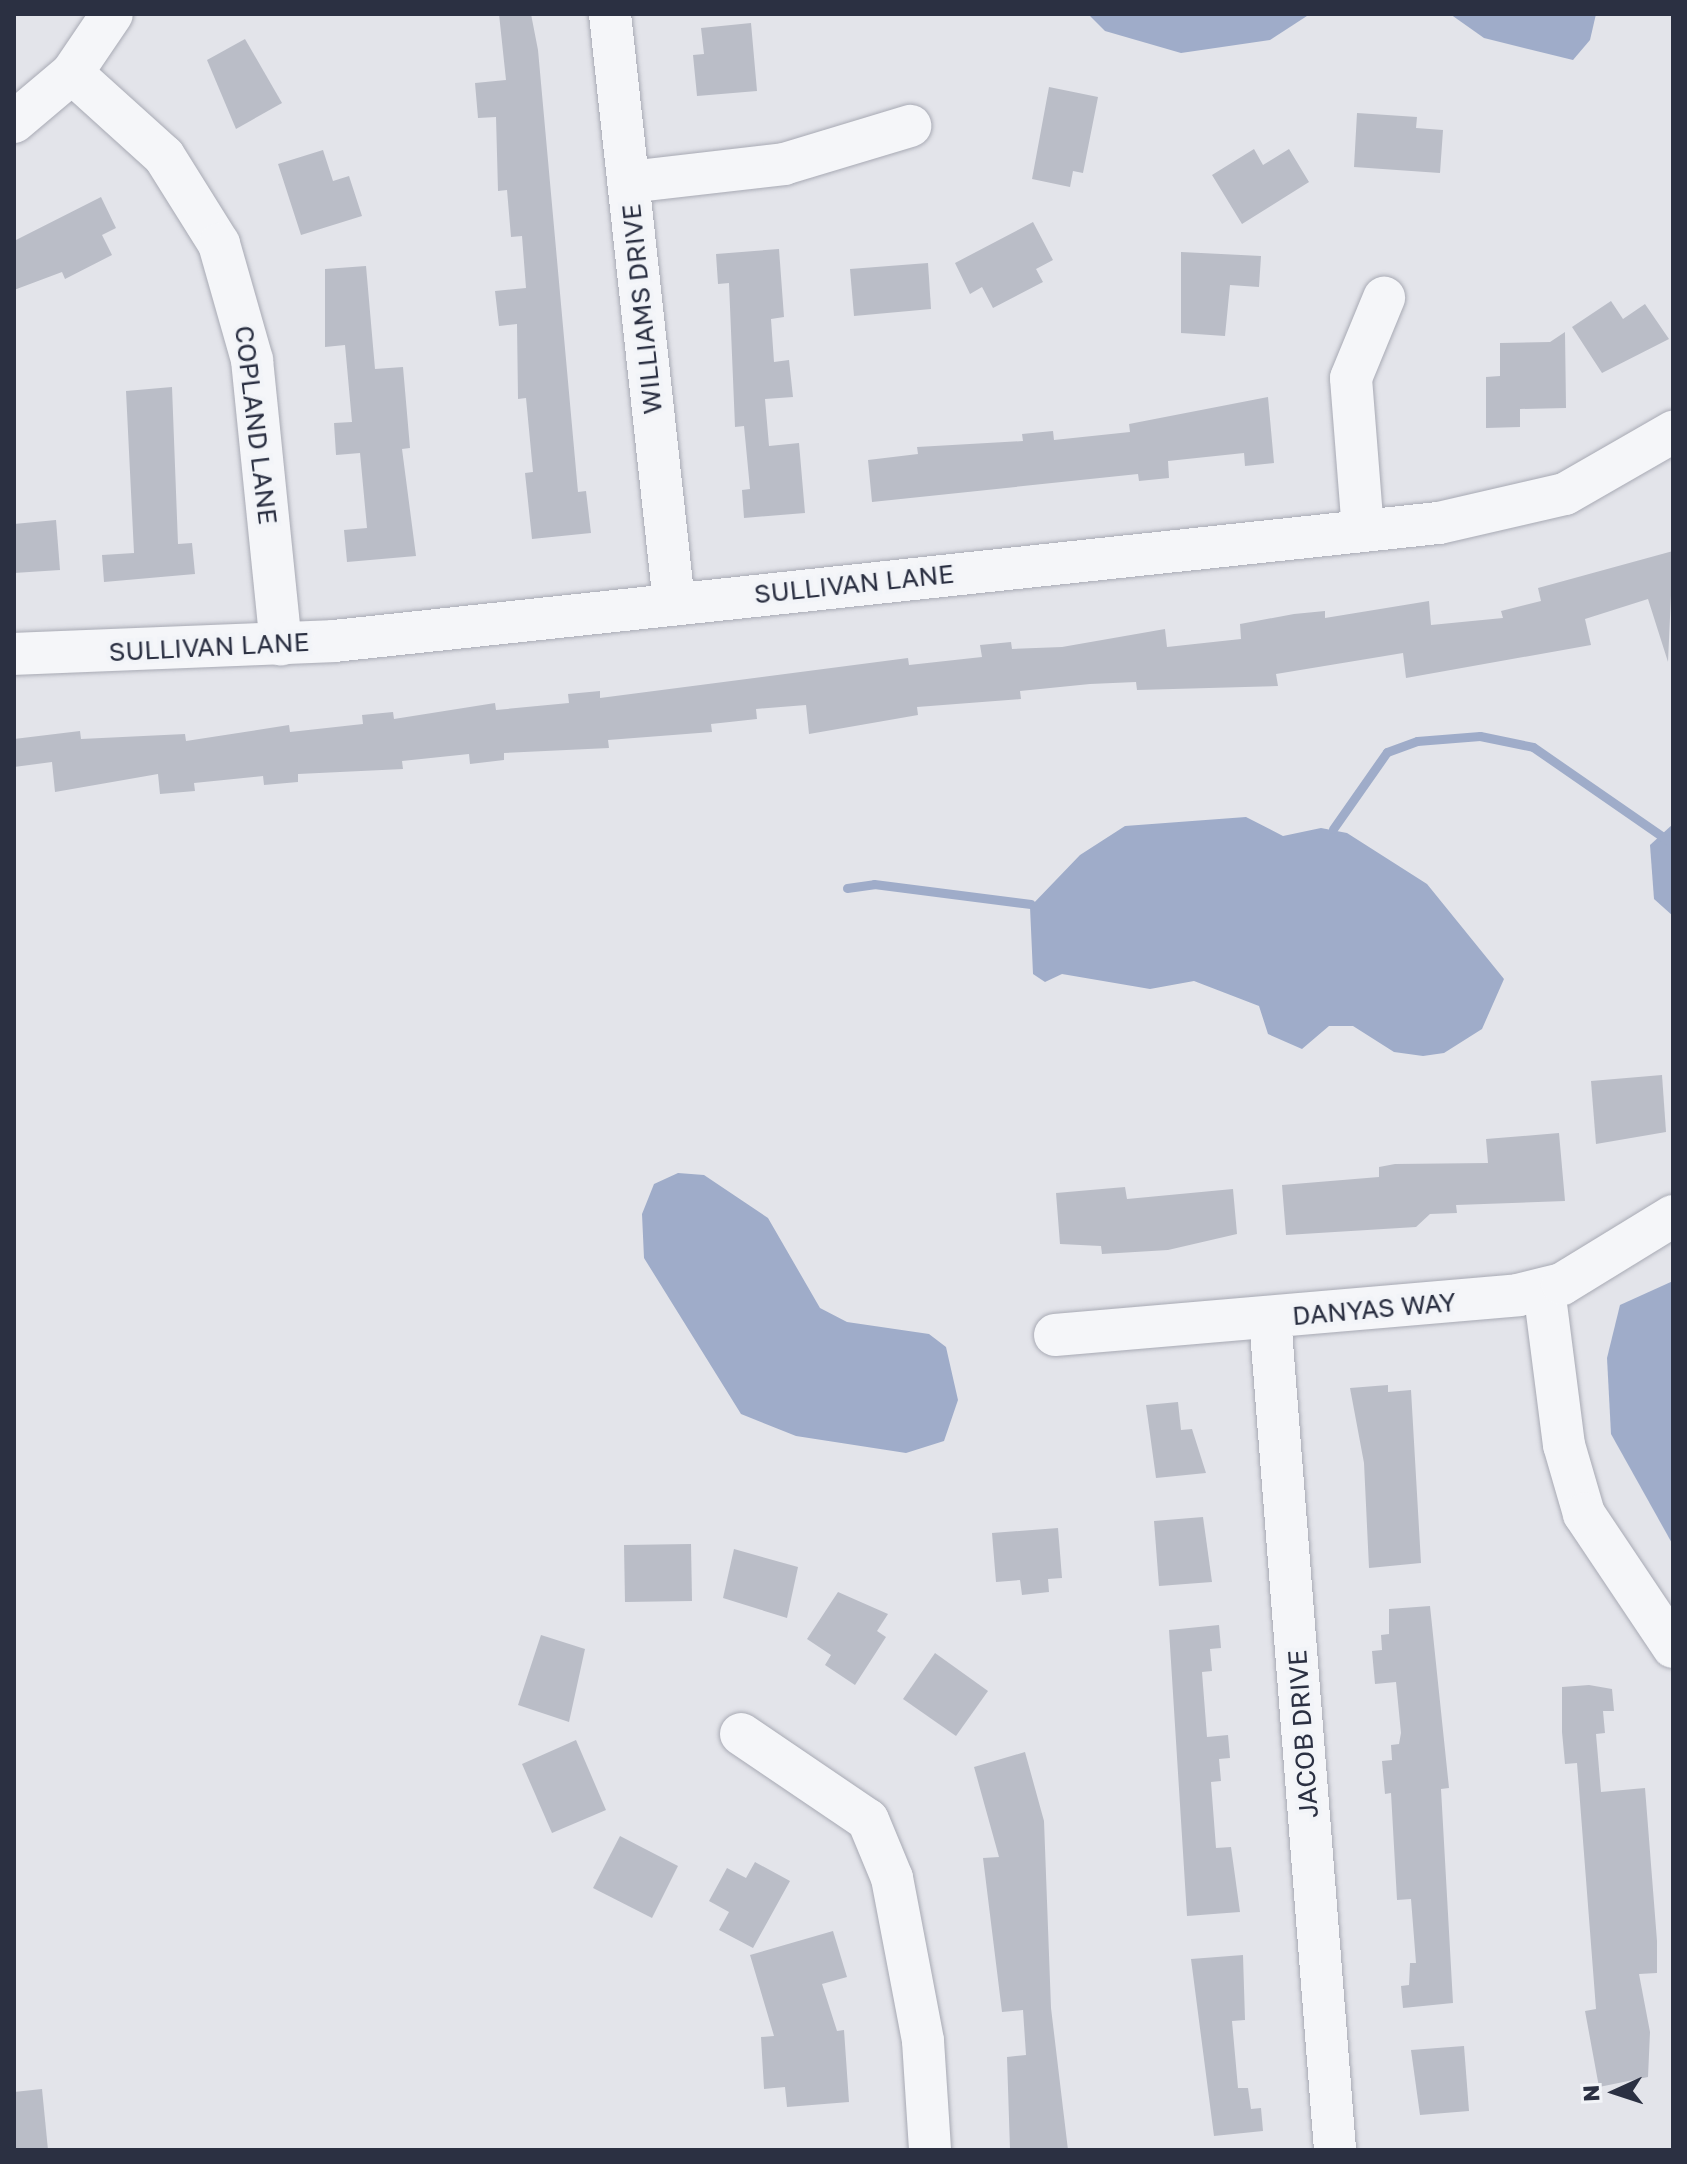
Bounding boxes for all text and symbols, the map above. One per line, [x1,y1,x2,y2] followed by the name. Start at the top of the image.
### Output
[615,202,669,416] street label: WILLIAMS DRIVE
[228,324,284,526] street label: COPLAND LANE
[753,558,955,610] street label: SULLIVAN LANE
[108,626,310,668] street label: SULLIVAN LANE
[1291,1286,1457,1332] street label: DANYAS WAY
[1282,1649,1324,1819] street label: JACOB DRIVE
[1575,2052,1655,2132] north arrow
[1577,2084,1604,2102] text: N

